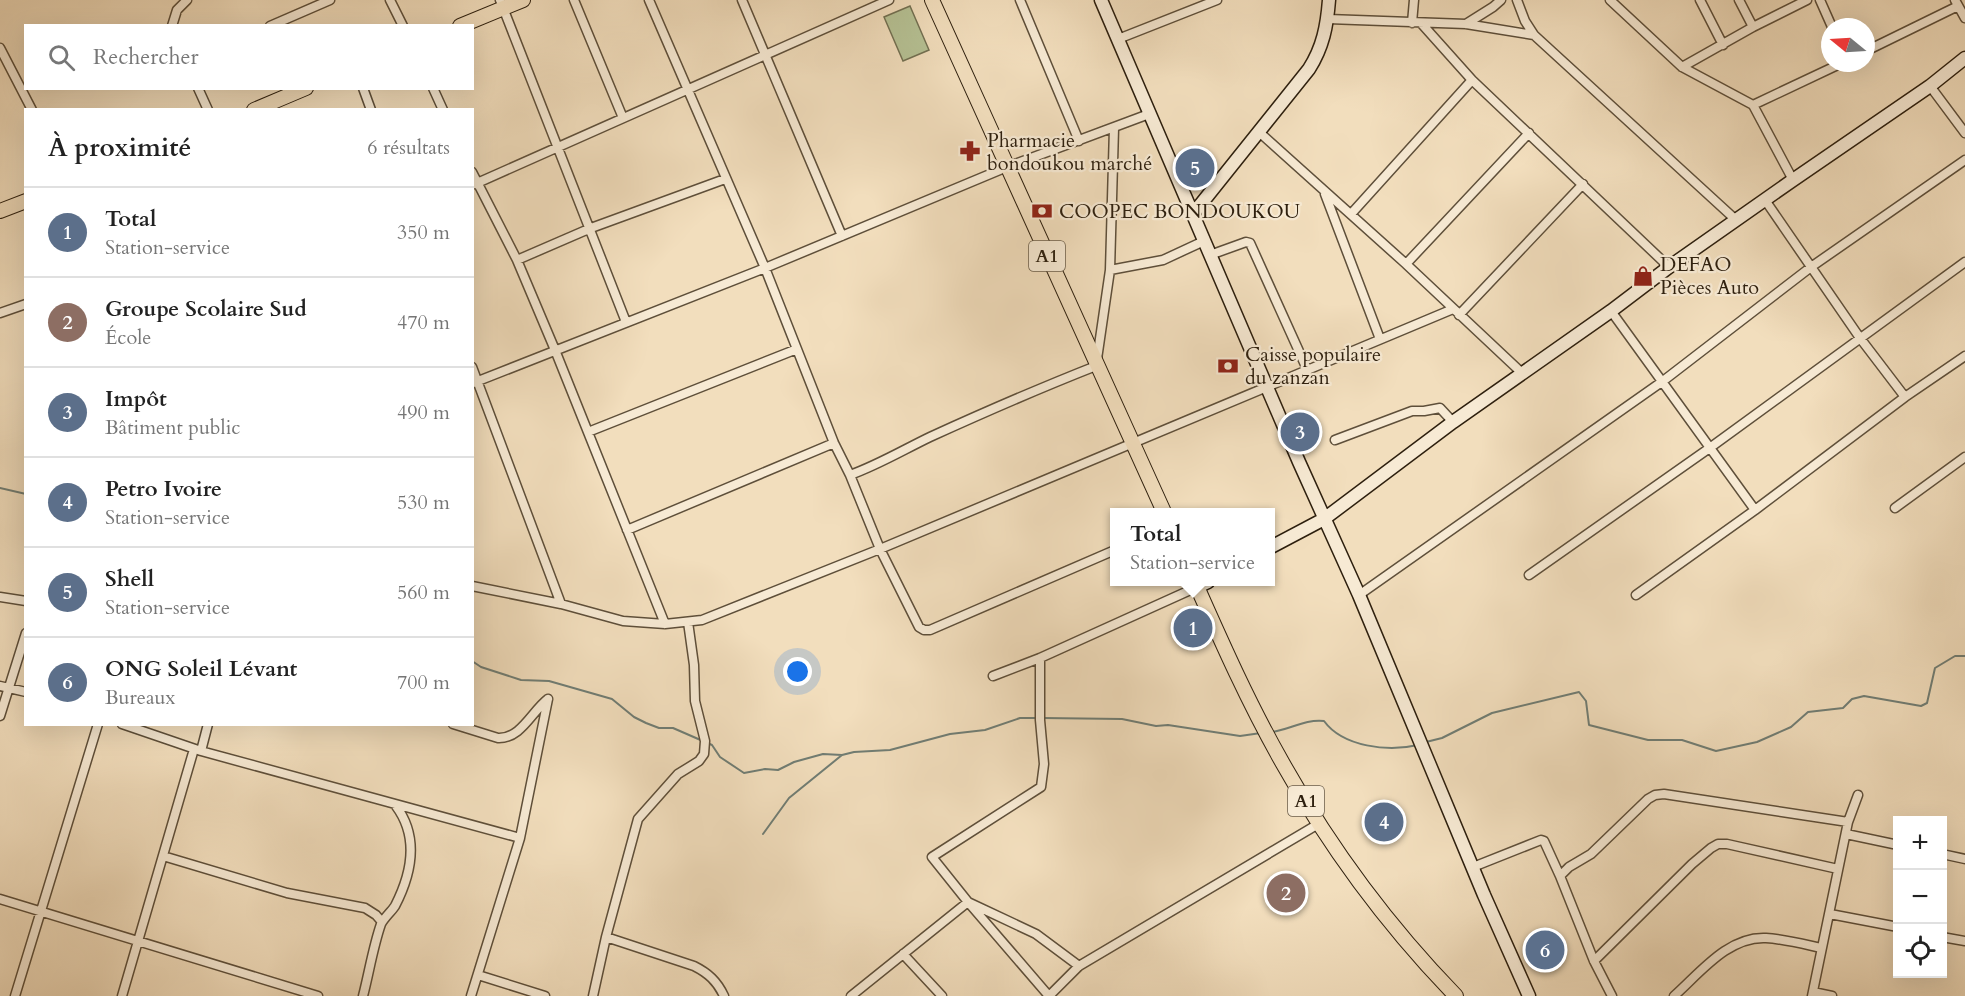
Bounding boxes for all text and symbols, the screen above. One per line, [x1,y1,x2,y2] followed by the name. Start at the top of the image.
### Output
[1821,18,1875,72] north arrow
[24,24,474,90] search box
[45,41,78,74] icon: search
[93,42,198,72] text: Rechercher
[987,127,1152,177] place label: Pharmacie bondoukou marché
[48,130,191,165] text: À proximité
[367,134,450,161] text: 6 résultats
[958,139,982,163] pharmacy icon: Pharmacie bondoukou marché
[1176,146,1214,190] pin: 5
[1059,198,1301,225] place label: COOPEC BONDOUKOU
[1030,199,1054,223] bank icon: COOPEC BONDOUKOU
[105,204,156,234] text: Total
[62,219,73,246] text: 1
[397,219,450,246] text: 350 m
[105,234,230,261] text: Station-service
[1029,241,1065,271] road number: A1
[1660,251,1759,301] place label: DEFAO Pièces Auto
[1631,264,1655,288] shop icon: DEFAO Pièces Auto
[105,294,307,324] text: Groupe Scolaire Sud
[62,309,73,336] text: 2
[397,309,450,336] text: 470 m
[105,324,151,351] text: École
[1245,341,1381,391] place label: Caisse populaire du zanzan
[1216,354,1240,378] bank icon: Caisse populaire du zanzan
[105,384,167,414] text: Impôt
[62,399,73,426] text: 3
[397,399,450,426] text: 490 m
[1280,410,1320,454] pin: 3
[105,414,240,441] text: Bâtiment public
[105,474,222,504] text: Petro Ivoire
[62,489,73,516] text: 4
[397,489,450,516] text: 530 m
[105,504,230,531] text: Station-service
[1110,508,1275,586] popup
[1130,519,1181,549] text: Total
[1130,549,1255,576] text: Station-service
[105,564,154,594] text: Shell
[62,579,73,606] text: 5
[397,579,450,606] text: 560 m
[105,594,230,621] text: Station-service
[1174,606,1212,650] pin: 1
[105,654,297,684] text: ONG Soleil Lévant
[783,657,812,686] your location
[62,669,73,696] text: 6
[397,669,450,696] text: 700 m
[105,684,176,711] text: Bureaux
[1288,786,1324,816] road number: A1
[1364,800,1404,844] pin: 4
[1893,816,1947,978] map controls
[1893,816,1947,870] button: +
[1266,870,1306,916] pin: 2
[1893,870,1947,924] button: −
[1893,924,1947,978] button: locate
[1526,928,1564,972] pin: 6

